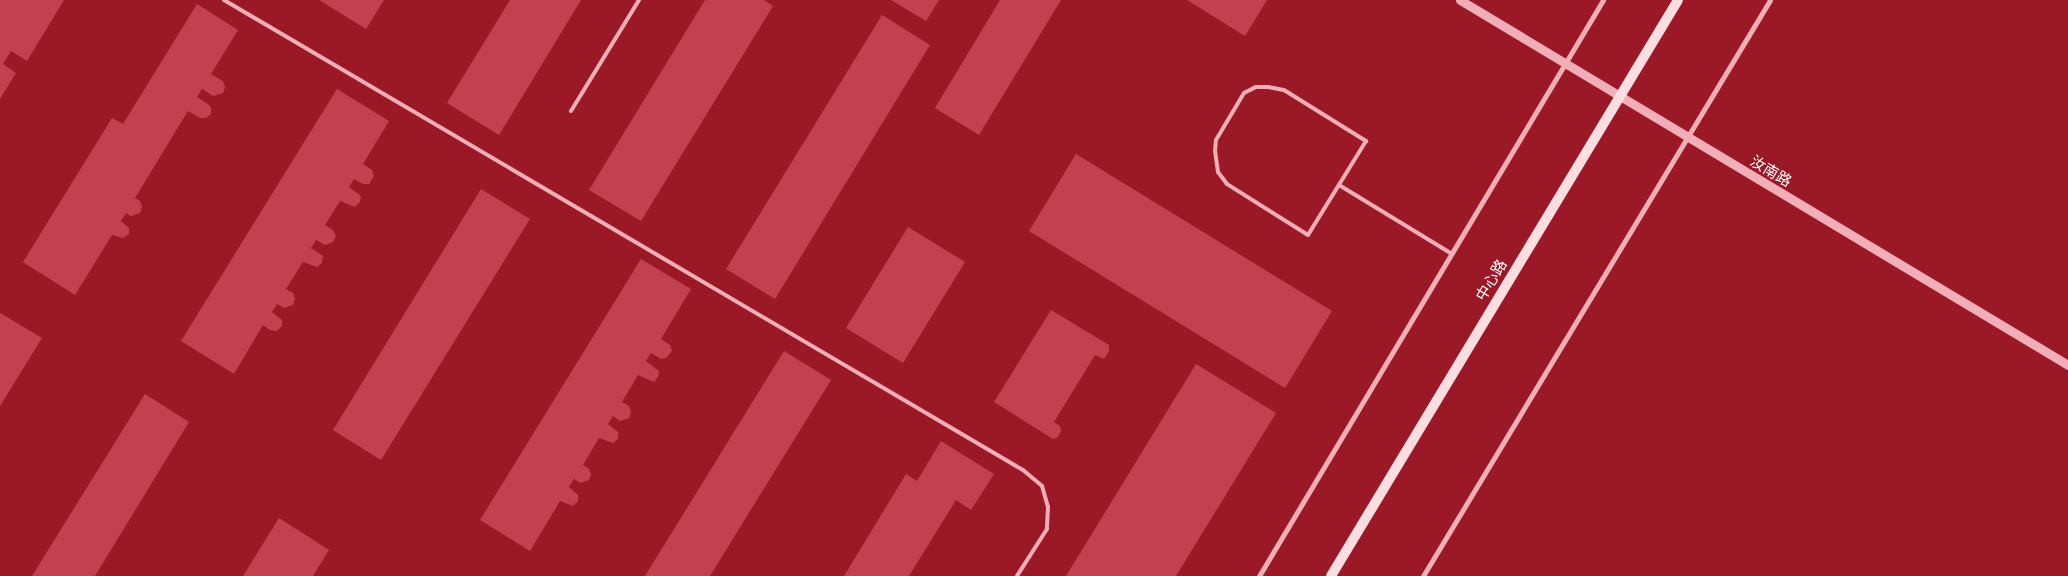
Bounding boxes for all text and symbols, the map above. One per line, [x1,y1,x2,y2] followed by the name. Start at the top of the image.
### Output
[1747,152,1795,190] street label: 汝南路
[1472,256,1510,304] street label: 中心路

